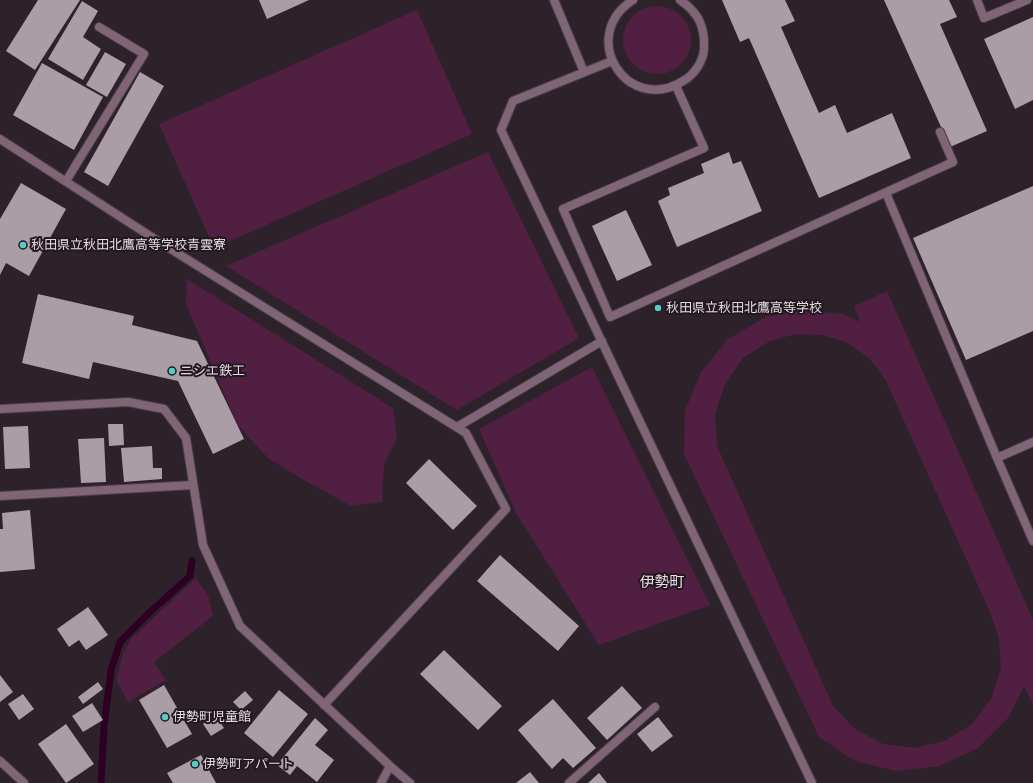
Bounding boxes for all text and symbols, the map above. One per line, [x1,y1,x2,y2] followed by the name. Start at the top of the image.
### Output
[31,237,226,253] place label: 秋田県立秋田北鷹高等学校青雲寮
[18,240,28,250] marker: 秋田県立秋田北鷹高等学校青雲寮
[666,300,822,316] place label: 秋田県立秋田北鷹高等学校
[653,303,663,313] marker: 秋田県立秋田北鷹高等学校
[180,363,245,379] place label: ニシエ鉄工
[167,366,177,376] marker: ニシエ鉄工
[640,574,684,592] district label: 伊勢町
[173,709,251,725] place label: 伊勢町児童館
[160,712,170,722] marker: 伊勢町児童館
[203,756,294,772] place label: 伊勢町アパート
[190,759,200,769] marker: 伊勢町アパート

